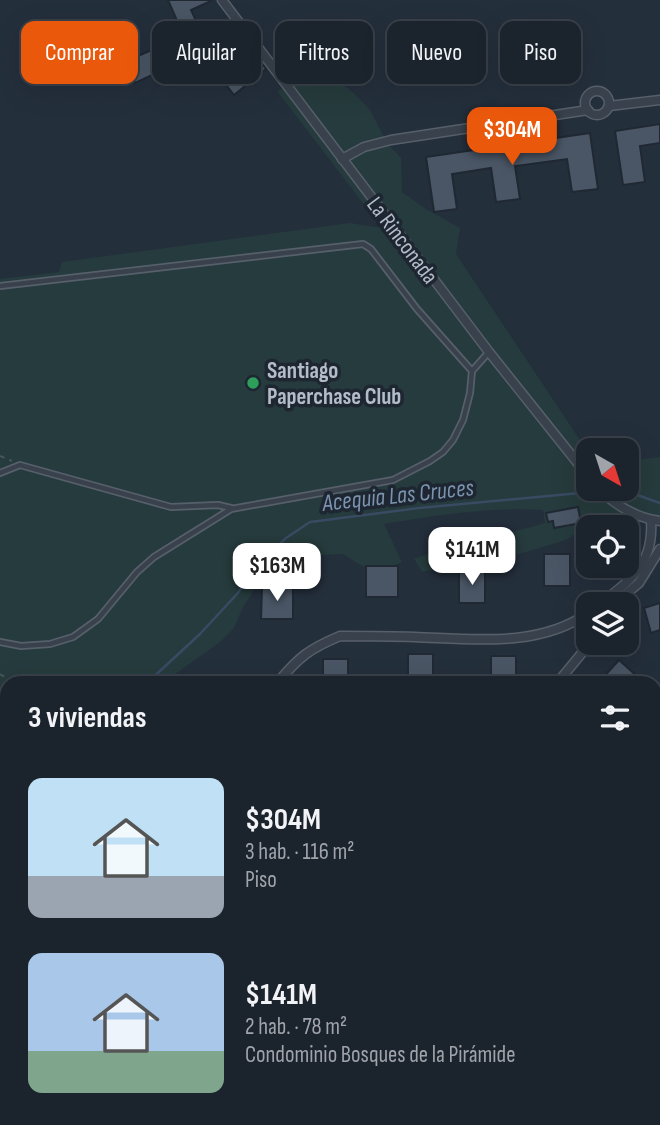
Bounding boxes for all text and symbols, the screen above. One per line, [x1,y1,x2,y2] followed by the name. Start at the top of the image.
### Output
[21,21,138,84] chip: Comprar
[152,21,261,84] chip: Alquilar
[275,21,373,84] chip: Filtros
[387,21,486,84] chip: Nuevo
[500,21,581,84] chip: Piso
[463,108,561,167] pin: $304M
[483,116,541,144] text: $304M
[360,192,444,290] street label: La Rinconada
[267,357,401,411] place label: Santiago Paperchase Club
[245,375,261,391] marker: Santiago Paperchase Club
[576,438,639,500] north arrow
[576,438,639,655] map controls
[320,473,476,518] water label: Acequia Las Cruces
[576,515,639,578] button: locate
[423,528,521,587] pin: $141M
[444,536,500,564] text: $141M
[228,544,326,603] pin: $163M
[249,552,305,580] text: $163M
[576,592,639,655] button: layers
[596,699,634,737] icon: filters
[28,700,146,736] text: 3 viviendas
[245,802,321,838] text: $304M
[84,806,168,890] icon: home
[245,838,354,866] text: 3 hab. · 116 m²
[245,866,277,894] text: Piso
[245,977,317,1013] text: $141M
[84,981,168,1065] icon: home
[245,1013,347,1041] text: 2 hab. · 78 m²
[245,1041,515,1069] text: Condominio Bosques de la Pirámide

